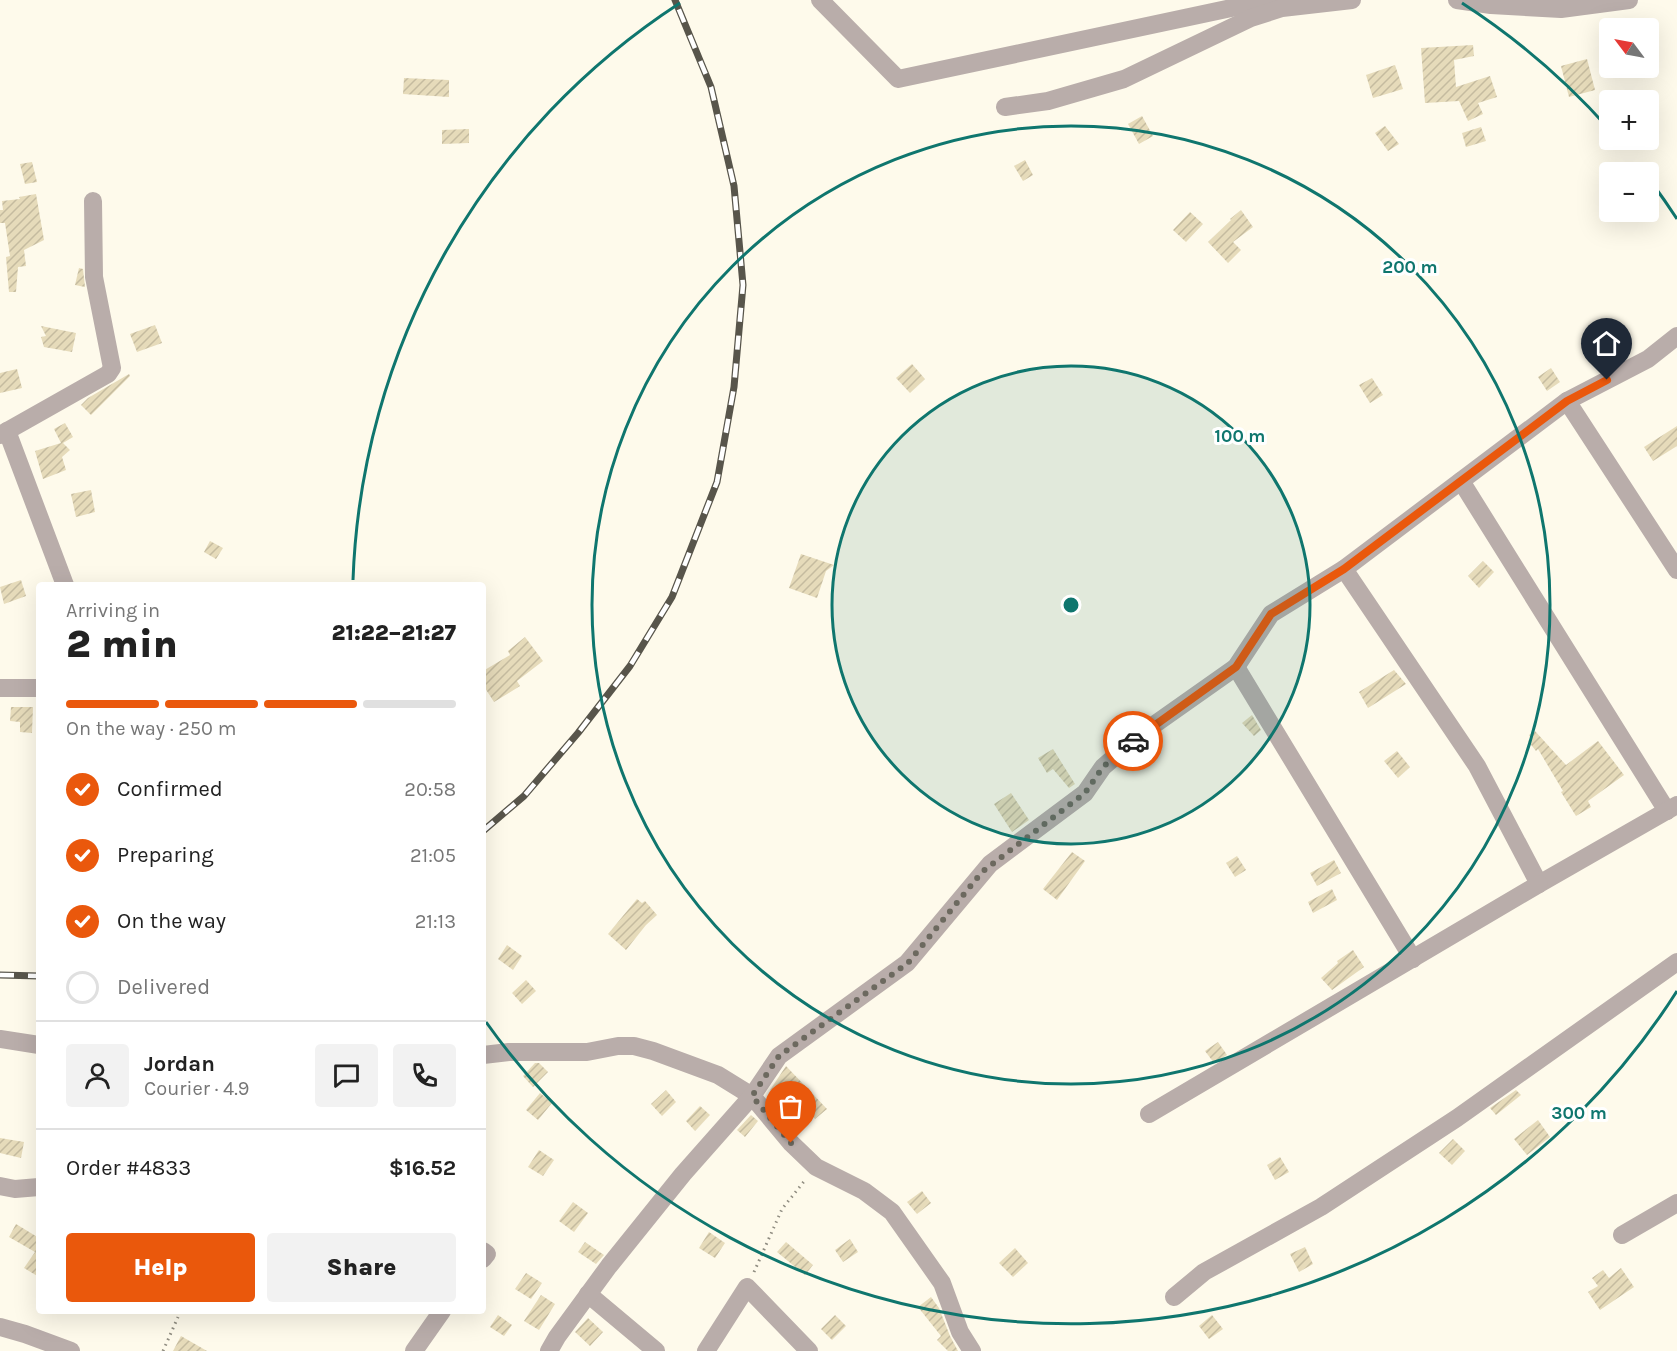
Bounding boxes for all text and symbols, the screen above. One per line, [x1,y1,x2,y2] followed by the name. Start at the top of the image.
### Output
[1599,18,1659,78] north arrow
[1599,18,1659,222] map controls
[1599,90,1659,150] button: +
[1599,162,1659,222] button: −
[1382,256,1438,278] text: 200 m
[1581,318,1632,380] pin
[1590,327,1623,360] icon: home
[1215,425,1265,447] text: 100 m
[1061,595,1081,615] centre of rings
[66,599,160,622] text: Arriving in
[332,620,456,646] text: 21:22–21:27
[66,621,178,667] text: 2 min
[1103,711,1163,771] courier
[66,717,236,740] text: On the way · 250 m
[1117,725,1150,758] icon: car
[66,773,99,806] icon: check
[117,776,223,802] text: Confirmed
[404,778,456,801] text: 20:58
[66,839,99,872] icon: check
[117,842,214,868] text: Preparing
[410,844,456,867] text: 21:05
[66,905,99,938] icon: check
[117,908,226,934] text: On the way
[415,910,456,933] text: 21:13
[117,974,210,1000] text: Delivered
[66,1044,129,1107] button: person
[315,1044,378,1107] button: chat
[393,1044,456,1107] button: phone
[144,1051,215,1077] text: Jordan
[144,1077,249,1100] text: Courier · 4.9
[765,1081,816,1143] pin
[774,1090,807,1123] icon: bag
[1551,1102,1607,1124] text: 300 m
[66,1155,191,1181] text: Order #4833
[389,1155,456,1181] text: $16.52
[66,1233,255,1302] button: Help
[267,1233,456,1302] button: Share

